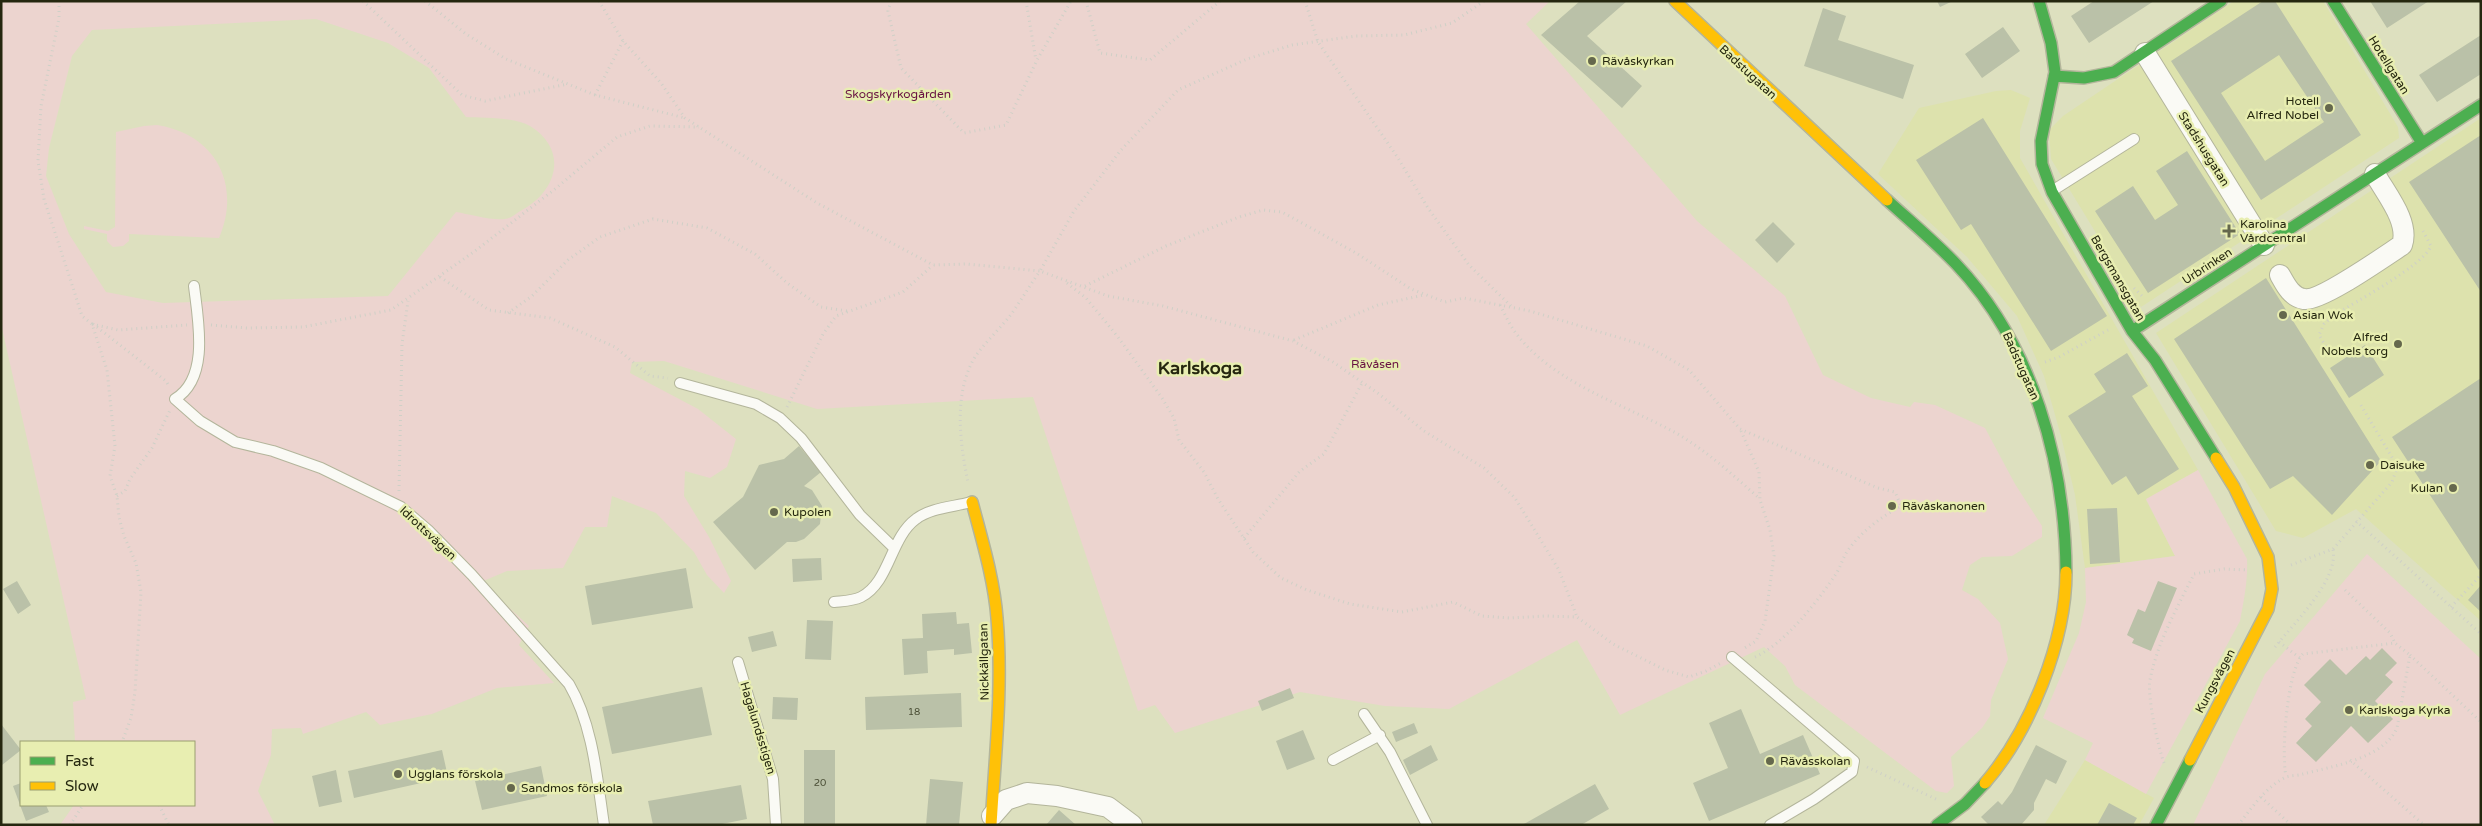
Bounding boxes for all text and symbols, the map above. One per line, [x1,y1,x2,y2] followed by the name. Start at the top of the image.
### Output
[2366,33,2412,97] street label: Hotellgatan
[1717,42,1779,102] street label: Badstugatan
[1602,54,1674,68] place label: Rävåskyrkan
[1586,55,1598,67] marker: Rävåskyrkan
[845,87,951,101] park label: Skogskyrkogården
[2247,94,2319,122] place label: Hotell Alfred Nobel
[2323,102,2335,114] marker: Hotell Alfred Nobel
[2176,109,2232,189] street label: Stadshusgatan
[2240,217,2306,245] place label: Karolina Vårdcentral
[2222,224,2236,238] marker: Karolina Vårdcentral
[2088,233,2148,323] street label: Bergsmansgatan
[2180,245,2234,287] street label: Urbrinken
[2293,308,2354,322] place label: Asian Wok
[2277,309,2289,321] marker: Asian Wok
[2000,330,2042,402] street label: Badstugatan
[2321,330,2388,358] place label: Alfred Nobels torg
[2392,338,2404,350] marker: Alfred Nobels torg
[1158,357,1242,379] district label: Karlskoga
[1351,357,1399,371] park label: Rävåsen
[2380,458,2425,472] place label: Daisuke
[2364,459,2376,471] marker: Daisuke
[2411,481,2443,495] place label: Kulan
[2447,482,2459,494] marker: Kulan
[1902,499,1985,513] place label: Rävåskanonen
[1886,500,1898,512] marker: Rävåskanonen
[397,503,459,563] street label: Idrottsvägen
[784,505,831,519] place label: Kupolen
[768,506,780,518] marker: Kupolen
[976,623,992,701] street label: Nickkällgatan
[2192,647,2238,715] street label: Kungsvägen
[737,680,779,776] street label: Hagalundsstigen
[2359,703,2451,717] place label: Karlskoga Kyrka
[2343,704,2355,716] marker: Karlskoga Kyrka
[908,706,920,718] house number: 18
[20,741,195,806] legend
[65,752,95,770] text: Fast
[1780,754,1851,768] place label: Rävåsskolan
[1764,755,1776,767] marker: Rävåsskolan
[408,767,503,781] place label: Ugglans förskola
[392,768,404,780] marker: Ugglans förskola
[65,777,99,795] text: Slow
[814,777,826,789] house number: 20
[521,781,623,795] place label: Sandmos förskola
[505,782,517,794] marker: Sandmos förskola

